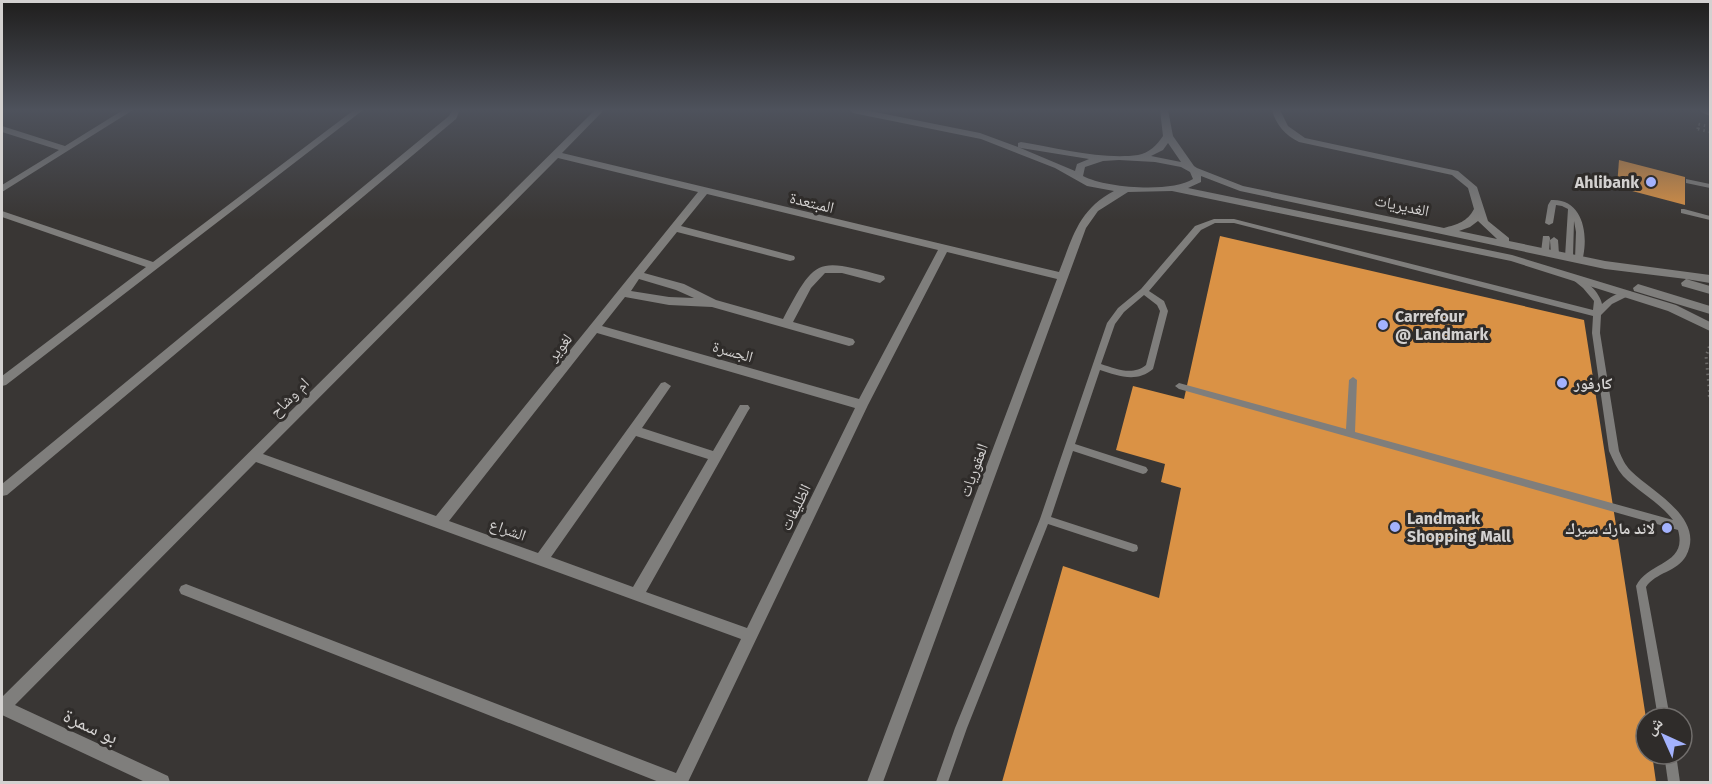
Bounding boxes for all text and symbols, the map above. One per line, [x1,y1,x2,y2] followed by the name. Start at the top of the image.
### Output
[1574,173,1639,192] place label: Ahlibank
[1644,175,1658,189] marker: Ahlibank
[788,188,836,217] street label: المبتعدة
[1373,190,1431,221] street label: الغديريات
[1395,307,1488,344] place label: Carrefour @ Landmark
[1376,318,1390,332] marker: Carrefour @ Landmark
[542,330,576,366] street label: لغوير
[710,337,755,366] street label: الجسرة
[266,374,314,422] street label: ام وشاح
[1573,374,1612,393] place label: كارفور
[1555,376,1569,390] marker: كارفور
[955,441,992,500] street label: العقوريات
[776,481,815,534] street label: الظليفات
[1407,509,1511,546] place label: Landmark Shopping Mall
[487,514,529,546] street label: الشراع
[1565,519,1655,538] place label: لاند مارك سيرك
[1388,520,1402,534] marker: Landmark Shopping Mall
[1660,521,1674,535] marker: لاند مارك سيرك
[60,703,122,749] street label: بو سمرة
[1634,706,1694,766] north arrow
[1641,713,1666,738] text: ش

